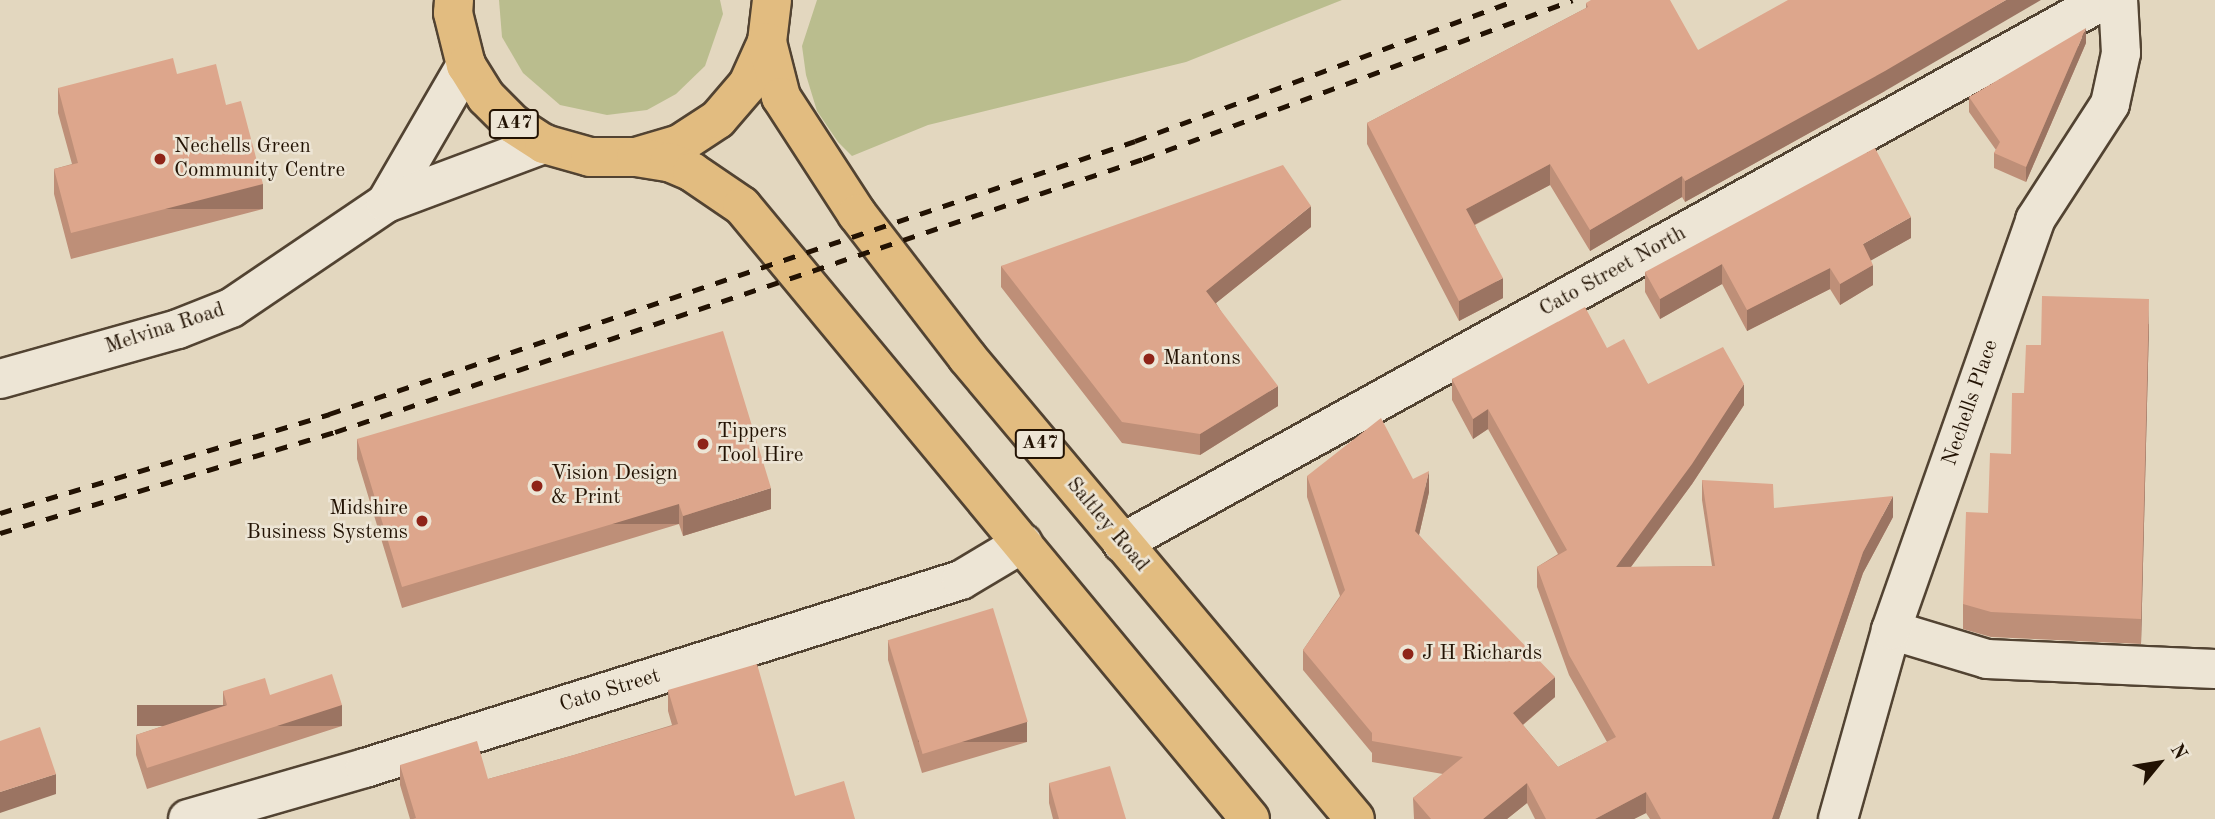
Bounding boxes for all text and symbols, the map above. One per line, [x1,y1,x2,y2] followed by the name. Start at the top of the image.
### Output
[488,108,540,140] road number: A47
[174,134,345,184] place label: Nechells Green Community Centre
[152,151,168,167] marker: Nechells Green Community Centre
[1535,221,1691,323] street label: Cato Street North
[102,298,228,360] street label: Melvina Road
[1938,337,2004,469] street label: Nechells Place
[1163,346,1241,372] place label: Mantons
[1141,351,1157,367] marker: Mantons
[717,419,803,469] place label: Tippers Tool Hire
[1014,428,1066,460] road number: A47
[695,436,711,452] marker: Tippers Tool Hire
[551,461,678,511] place label: Vision Design & Print
[1060,473,1154,577] street label: Saltley Road
[529,478,545,494] marker: Vision Design & Print
[246,496,408,546] place label: Midshire Business Systems
[414,513,430,529] marker: Midshire Business Systems
[1422,641,1542,667] place label: J H Richards
[1400,646,1416,662] marker: J H Richards
[557,664,663,718] street label: Cato Street
[2124,728,2194,798] north arrow
[2166,741,2189,763] text: N

